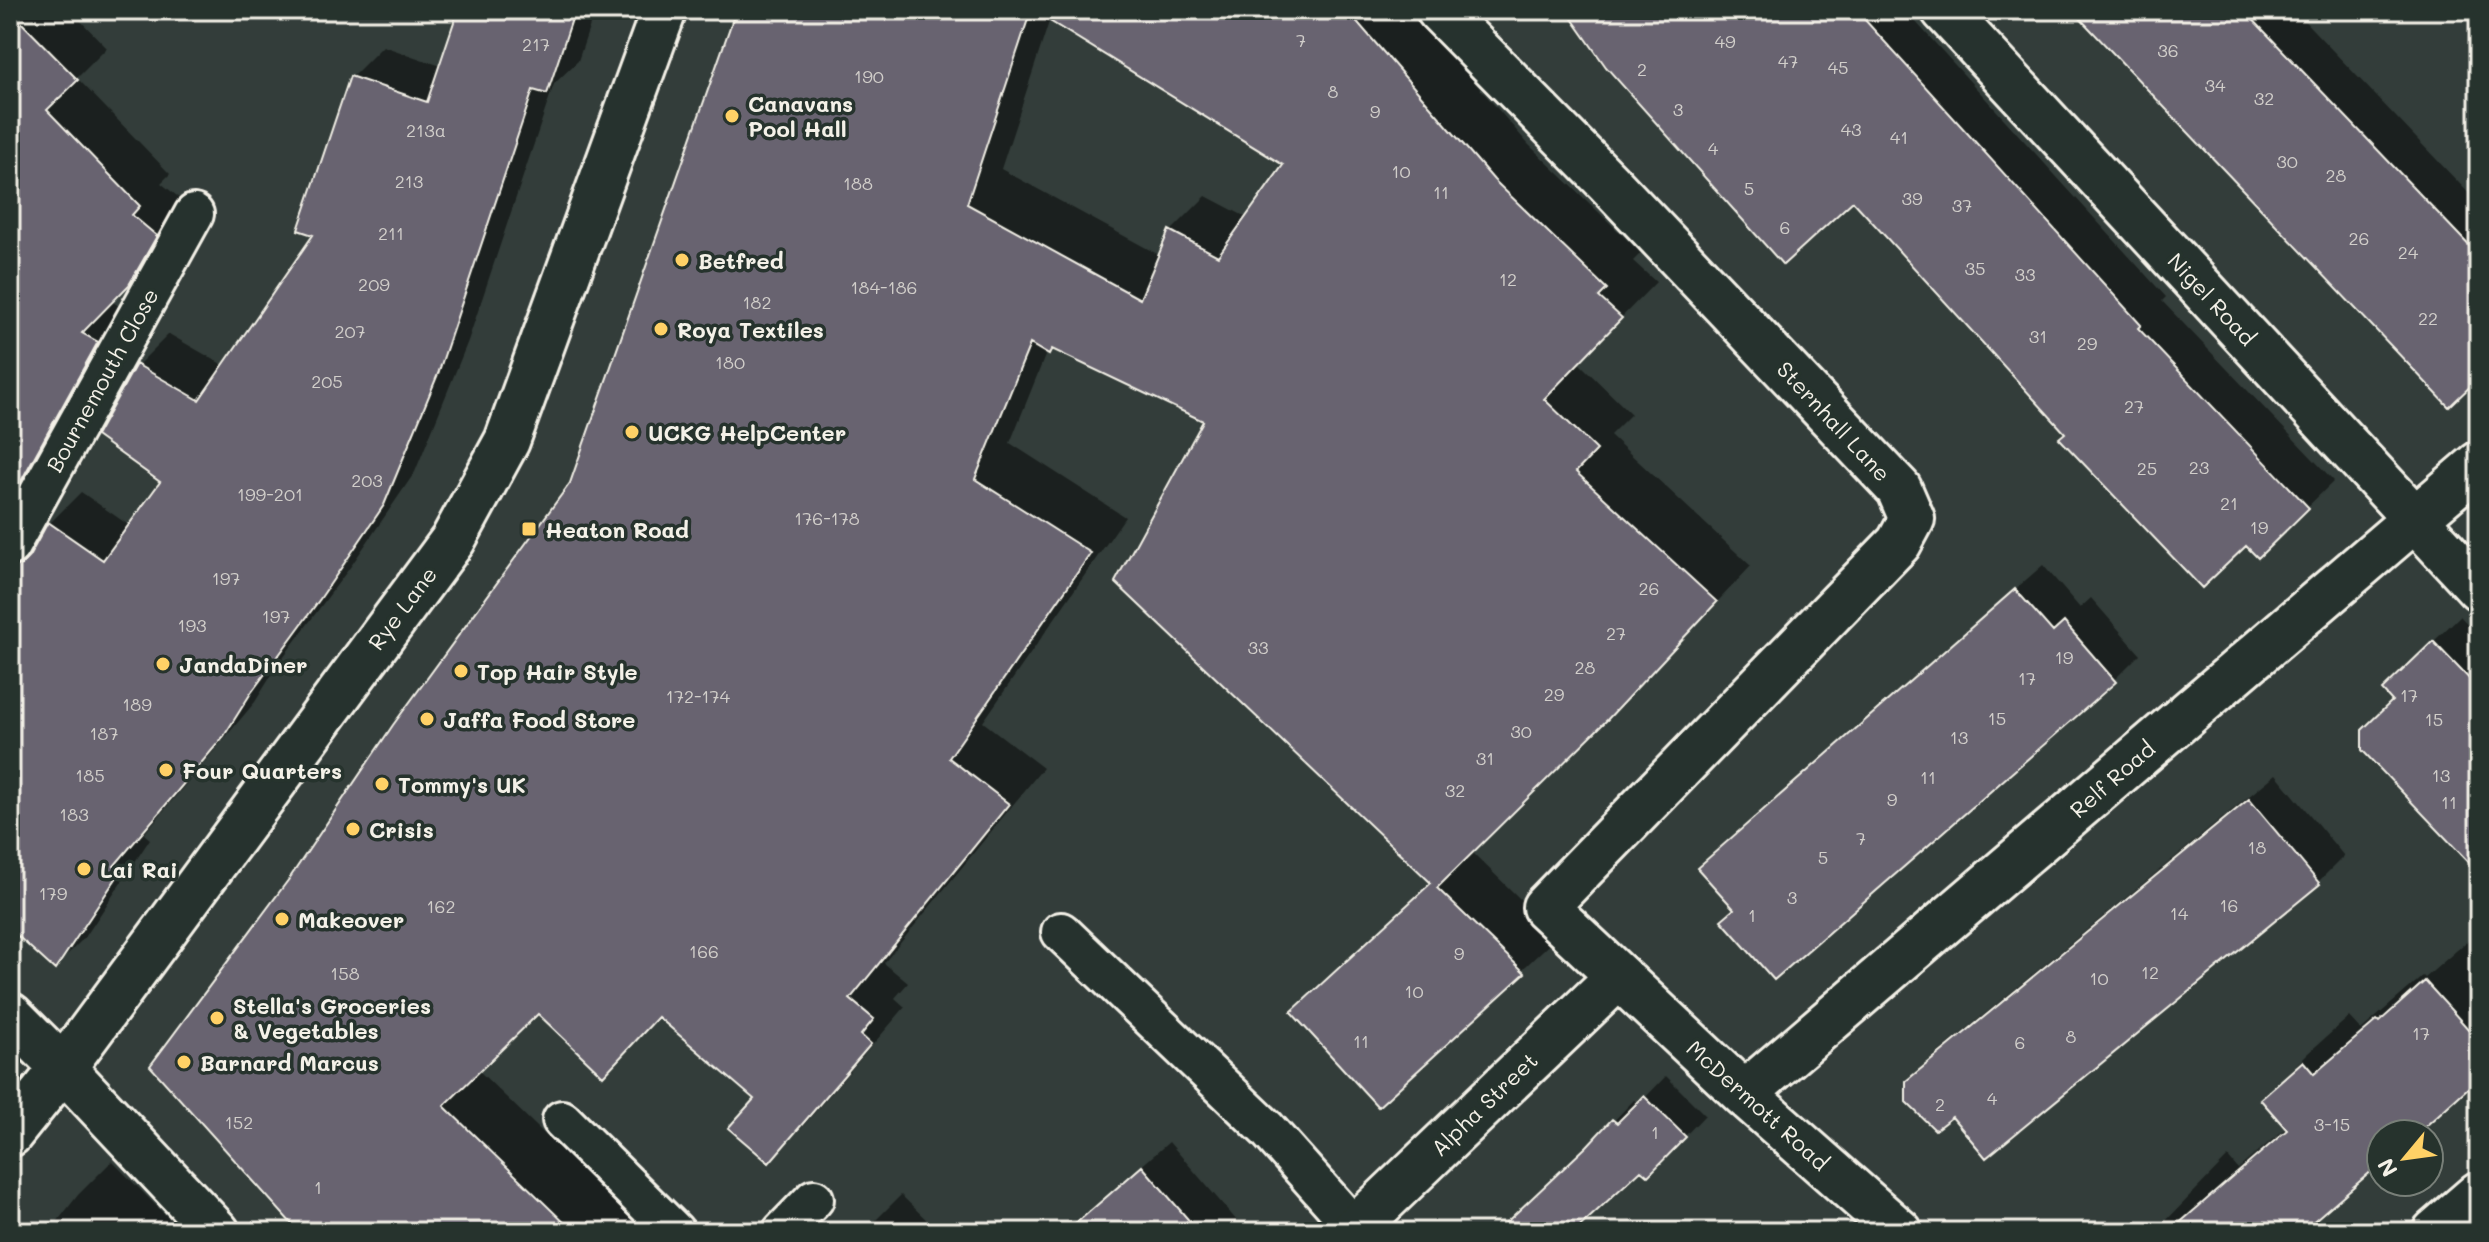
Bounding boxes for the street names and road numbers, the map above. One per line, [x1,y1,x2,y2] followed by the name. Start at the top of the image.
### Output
[2162,246,2262,352] street label: Nigel Road
[39,283,165,477] street label: Bournemouth Close
[1771,355,1897,487] street label: Sternhall Lane
[361,560,443,656] street label: Rye Lane
[2063,734,2161,824] street label: Relf Road
[1681,1033,1835,1177] street label: McDermott Road
[1424,1046,1544,1162] street label: Alpha Street

